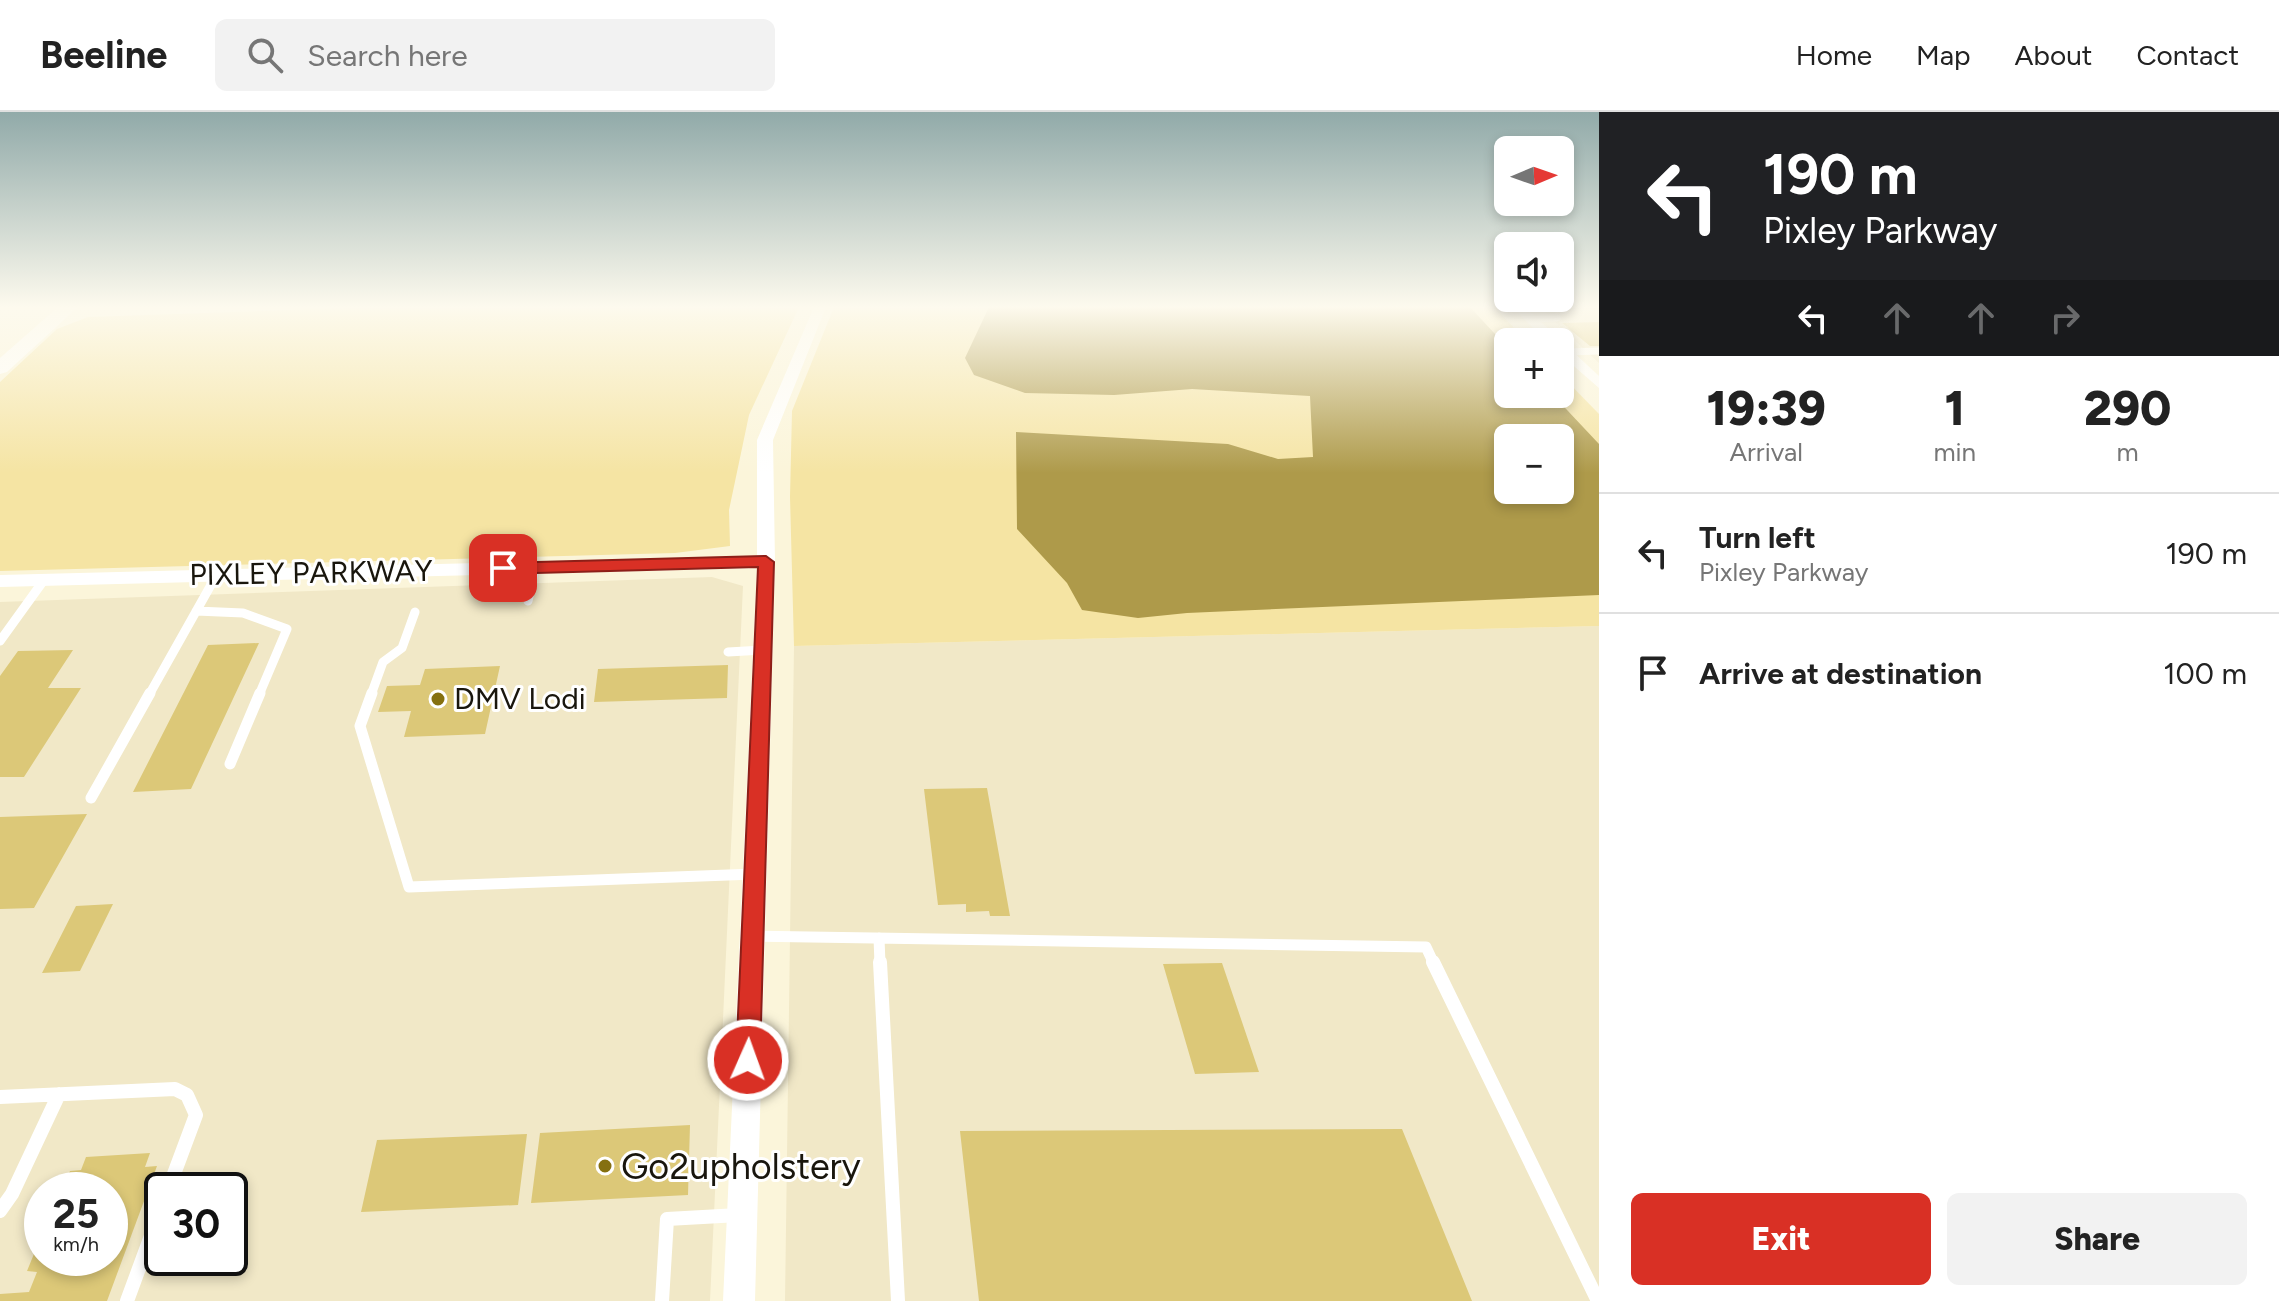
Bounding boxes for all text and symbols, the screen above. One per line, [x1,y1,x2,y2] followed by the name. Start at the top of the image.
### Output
[215,19,775,91] search box
[40,32,167,78] text: Beeline
[243,33,287,77] icon: search
[307,37,468,74] text: Search here
[1796,38,1872,72] text: Home
[1916,38,1971,72] text: Map
[2015,38,2092,72] text: About
[2136,38,2239,72] text: Contact
[1494,136,1574,216] north arrow
[1494,136,1574,504] map controls
[1763,141,1918,208] text: 190 m
[1631,144,1735,248] icon: left
[1763,209,1998,252] text: Pixley Parkway
[1494,232,1574,312] button: sound
[1791,296,1835,340] icon: left
[1875,296,1919,340] icon: ahead
[1959,296,2003,340] icon: ahead
[2043,296,2087,340] icon: right
[1494,328,1574,408] button: +
[1707,379,1826,437] text: 19:39
[1945,379,1965,437] text: 1
[2084,379,2171,437] text: 290
[1494,424,1574,504] button: −
[1729,436,1803,468] text: Arrival
[1933,436,1976,468] text: min
[2116,436,2139,468] text: m
[1699,519,1816,556] text: Turn left
[1631,531,1675,575] icon: left
[469,534,537,602] pin
[2165,535,2247,572] text: 190 m
[481,546,525,590] icon: arrive
[189,552,433,593] street label: PIXLEY PARKWAY
[1699,556,1868,588] text: Pixley Parkway
[1631,651,1675,695] icon: arrive
[1699,655,1982,692] text: Arrive at destination
[2163,655,2247,692] text: 100 m
[454,680,586,717] place label: DMV Lodi
[429,690,447,708] marker: DMV Lodi
[706,1018,790,1102] position arrow
[621,1145,861,1188] place label: Go2upholstery
[596,1157,614,1175] marker: Go2upholstery
[144,1172,248,1276] speed limit sign: 30
[53,1190,99,1238] text: 25
[1631,1193,1931,1285] button: Exit
[1947,1193,2247,1285] button: Share
[53,1232,99,1256] text: km/h

